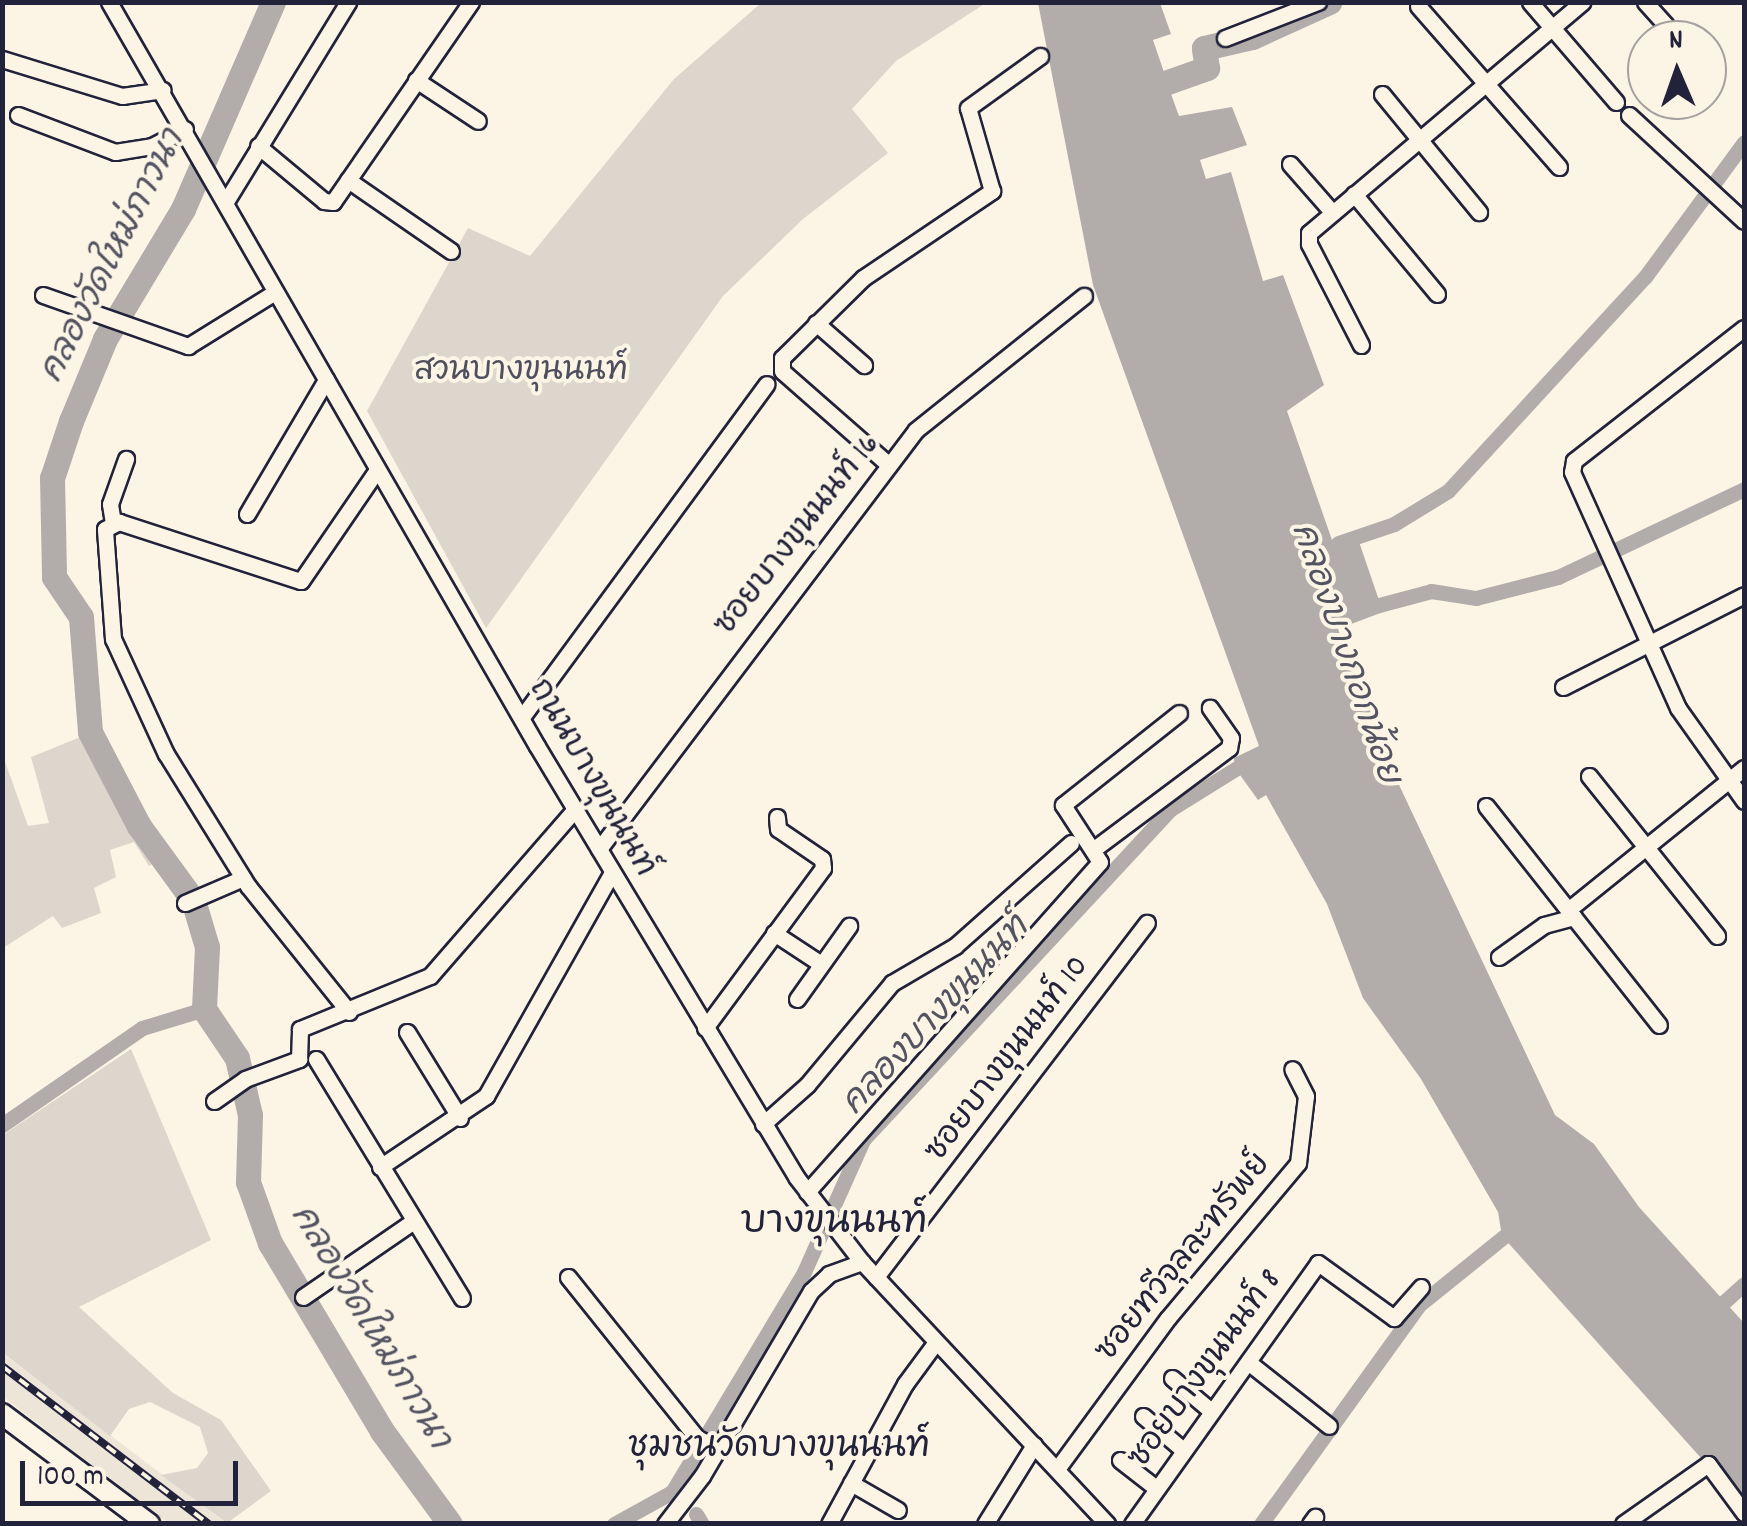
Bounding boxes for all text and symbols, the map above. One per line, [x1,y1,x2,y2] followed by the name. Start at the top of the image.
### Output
[1627,20,1727,120] north arrow
[1668,22,1684,62] text: N
[32,124,196,390] water label: คลองวัดใหม่ภาวนา
[414,354,628,392] park label: สวนบางขุนนนท์
[708,427,890,645] street label: ซอยบางขุนนนท์ 16
[1280,518,1408,790] water label: คลองบางกอกน้อย
[518,673,662,885] street label: ถนนบางขุนนนท์
[834,909,1040,1125] water label: คลองบางขุนนนท์
[919,949,1099,1171] street label: ซอยบางขุนนนท์ 10
[1089,1147,1281,1371] street label: ซอยทวีจุลละทรัพย์
[280,1198,458,1458] water label: คลองวัดใหม่ภาวนา
[741,1202,927,1248] district label: บางขุนนนท์
[1122,1263,1292,1477] street label: ซอยบางขุนนนท์ 8
[628,1428,930,1470] district label: ชุมชนวัดบางขุนนนท์
[25,1441,242,1503] scale bar
[37,1457,104,1500] text: 100 m

